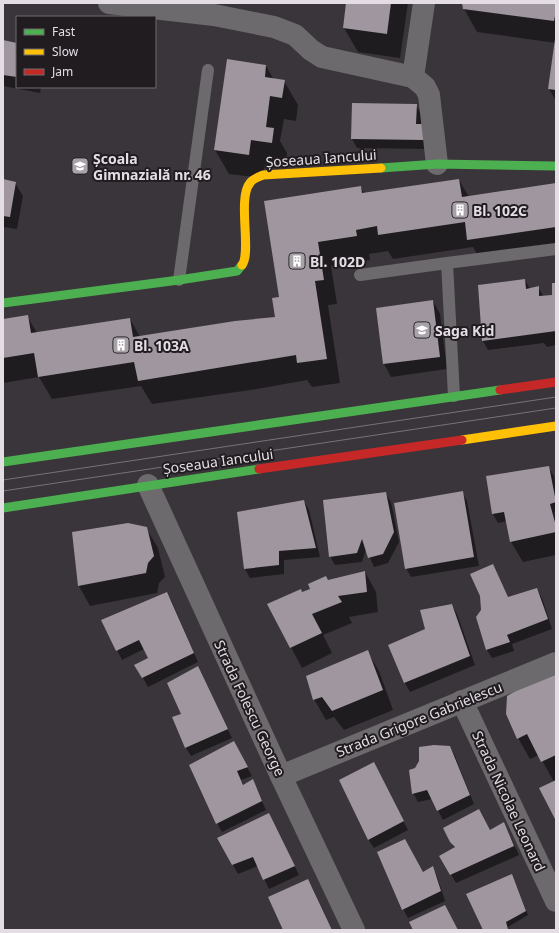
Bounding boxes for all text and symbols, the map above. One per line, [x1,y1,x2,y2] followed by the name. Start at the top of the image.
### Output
[16,16,156,88] legend
[52,23,76,40] text: Fast
[52,43,79,60] text: Slow
[51,63,73,80] text: Jam
[265,145,377,171] street label: Șoseaua Iancului
[93,149,211,184] place label: Școala Gimnazială nr. 46
[70,156,90,176] school or university icon: Școala Gimnazială nr. 46
[450,200,470,220] building icon: Bl. 102C
[473,201,527,220] place label: Bl. 102C
[287,251,307,271] building icon: Bl. 102D
[310,252,365,271] place label: Bl. 102D
[412,320,432,340] school or university icon: Saga Kid
[435,321,494,340] place label: Saga Kid
[111,335,131,355] building icon: Bl. 103A
[134,336,189,355] place label: Bl. 103A
[162,444,274,478] street label: Șoseaua Iancului
[210,637,290,779] street label: Strada Folescu George
[333,677,505,761] street label: Strada Grigore Gabrielescu
[468,728,550,874] street label: Strada Nicolae Leonard

